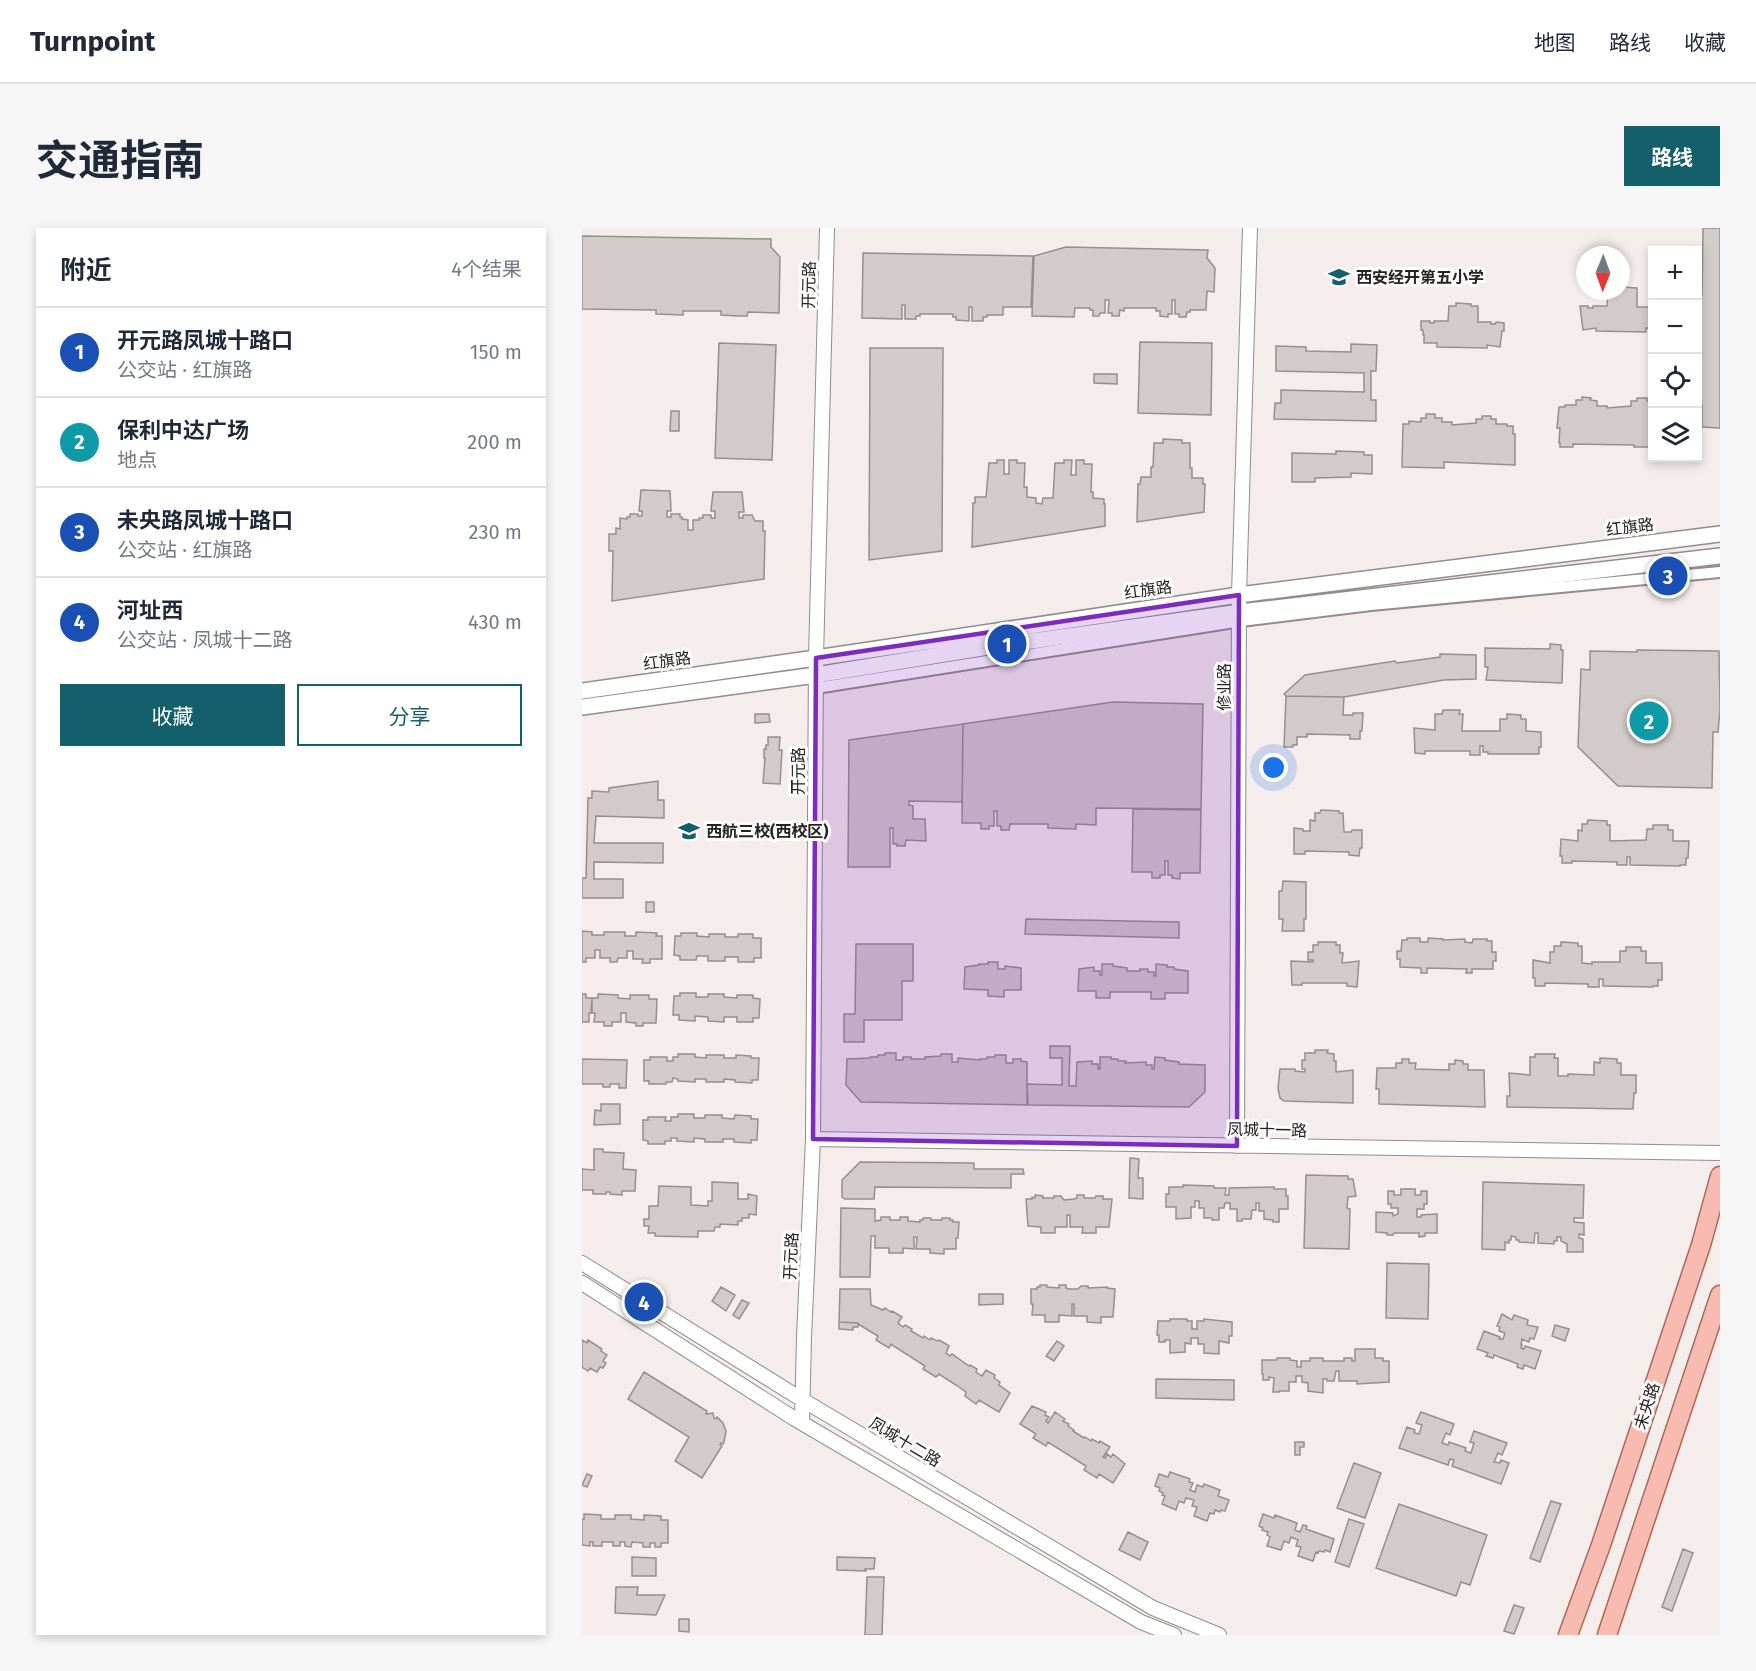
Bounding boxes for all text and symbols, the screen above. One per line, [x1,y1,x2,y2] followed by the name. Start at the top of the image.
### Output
[30,25,155,58] text: Turnpoint
[1534,30,1576,56] text: 地图
[1609,30,1651,56] text: 路线
[1684,30,1726,56] text: 收藏
[1624,126,1720,186] button: 路线
[36,136,204,186] text: 交通指南
[1576,246,1630,300] north arrow
[1648,246,1702,462] map controls
[1648,246,1702,300] button: +
[60,255,112,286] text: 附近
[451,257,522,281] text: 4个结果
[799,261,819,309] street label: 开元路
[1327,265,1351,289] school or university icon: 西安经开第五小学
[1356,268,1484,287] place label: 西安经开第五小学
[1648,300,1702,354] button: −
[117,327,293,354] text: 开元路凤城十路口
[75,340,84,364] text: 1
[470,340,522,364] text: 150 m
[1648,354,1702,408] button: locate
[117,358,252,382] text: 公交站 · 红旗路
[1648,408,1702,462] button: layers
[117,417,249,444] text: 保利中达广场
[74,430,85,454] text: 2
[467,430,522,454] text: 200 m
[117,448,157,472] text: 地点
[117,507,293,534] text: 未央路凤城十路口
[1605,515,1655,539] street label: 红旗路
[74,520,85,544] text: 3
[469,520,522,544] text: 230 m
[117,538,252,562] text: 公交站 · 红旗路
[1648,554,1688,598] pin: 3
[1123,577,1173,603] street label: 红旗路
[117,597,183,624] text: 河址西
[74,610,85,634] text: 4
[468,610,522,634] text: 430 m
[988,622,1026,666] pin: 1
[117,628,292,652] text: 公交站 · 凤城十二路
[642,648,692,674] street label: 红旗路
[1215,663,1234,711] street label: 修业路
[60,684,285,746] button: 收藏
[297,684,522,746] button: 分享
[1630,698,1668,744] pin: 2
[789,747,808,795] street label: 开元路
[1259,753,1288,782] your location
[677,819,701,843] school or university icon: 西航三校(西校区)
[706,822,828,841] place label: 西航三校(西校区)
[1227,1120,1307,1140] street label: 凤城十一路
[780,1232,802,1280] street label: 开元路
[624,1280,664,1324] pin: 4
[1631,1380,1663,1432] street label: 未央路
[866,1413,944,1471] street label: 凤城十二路

